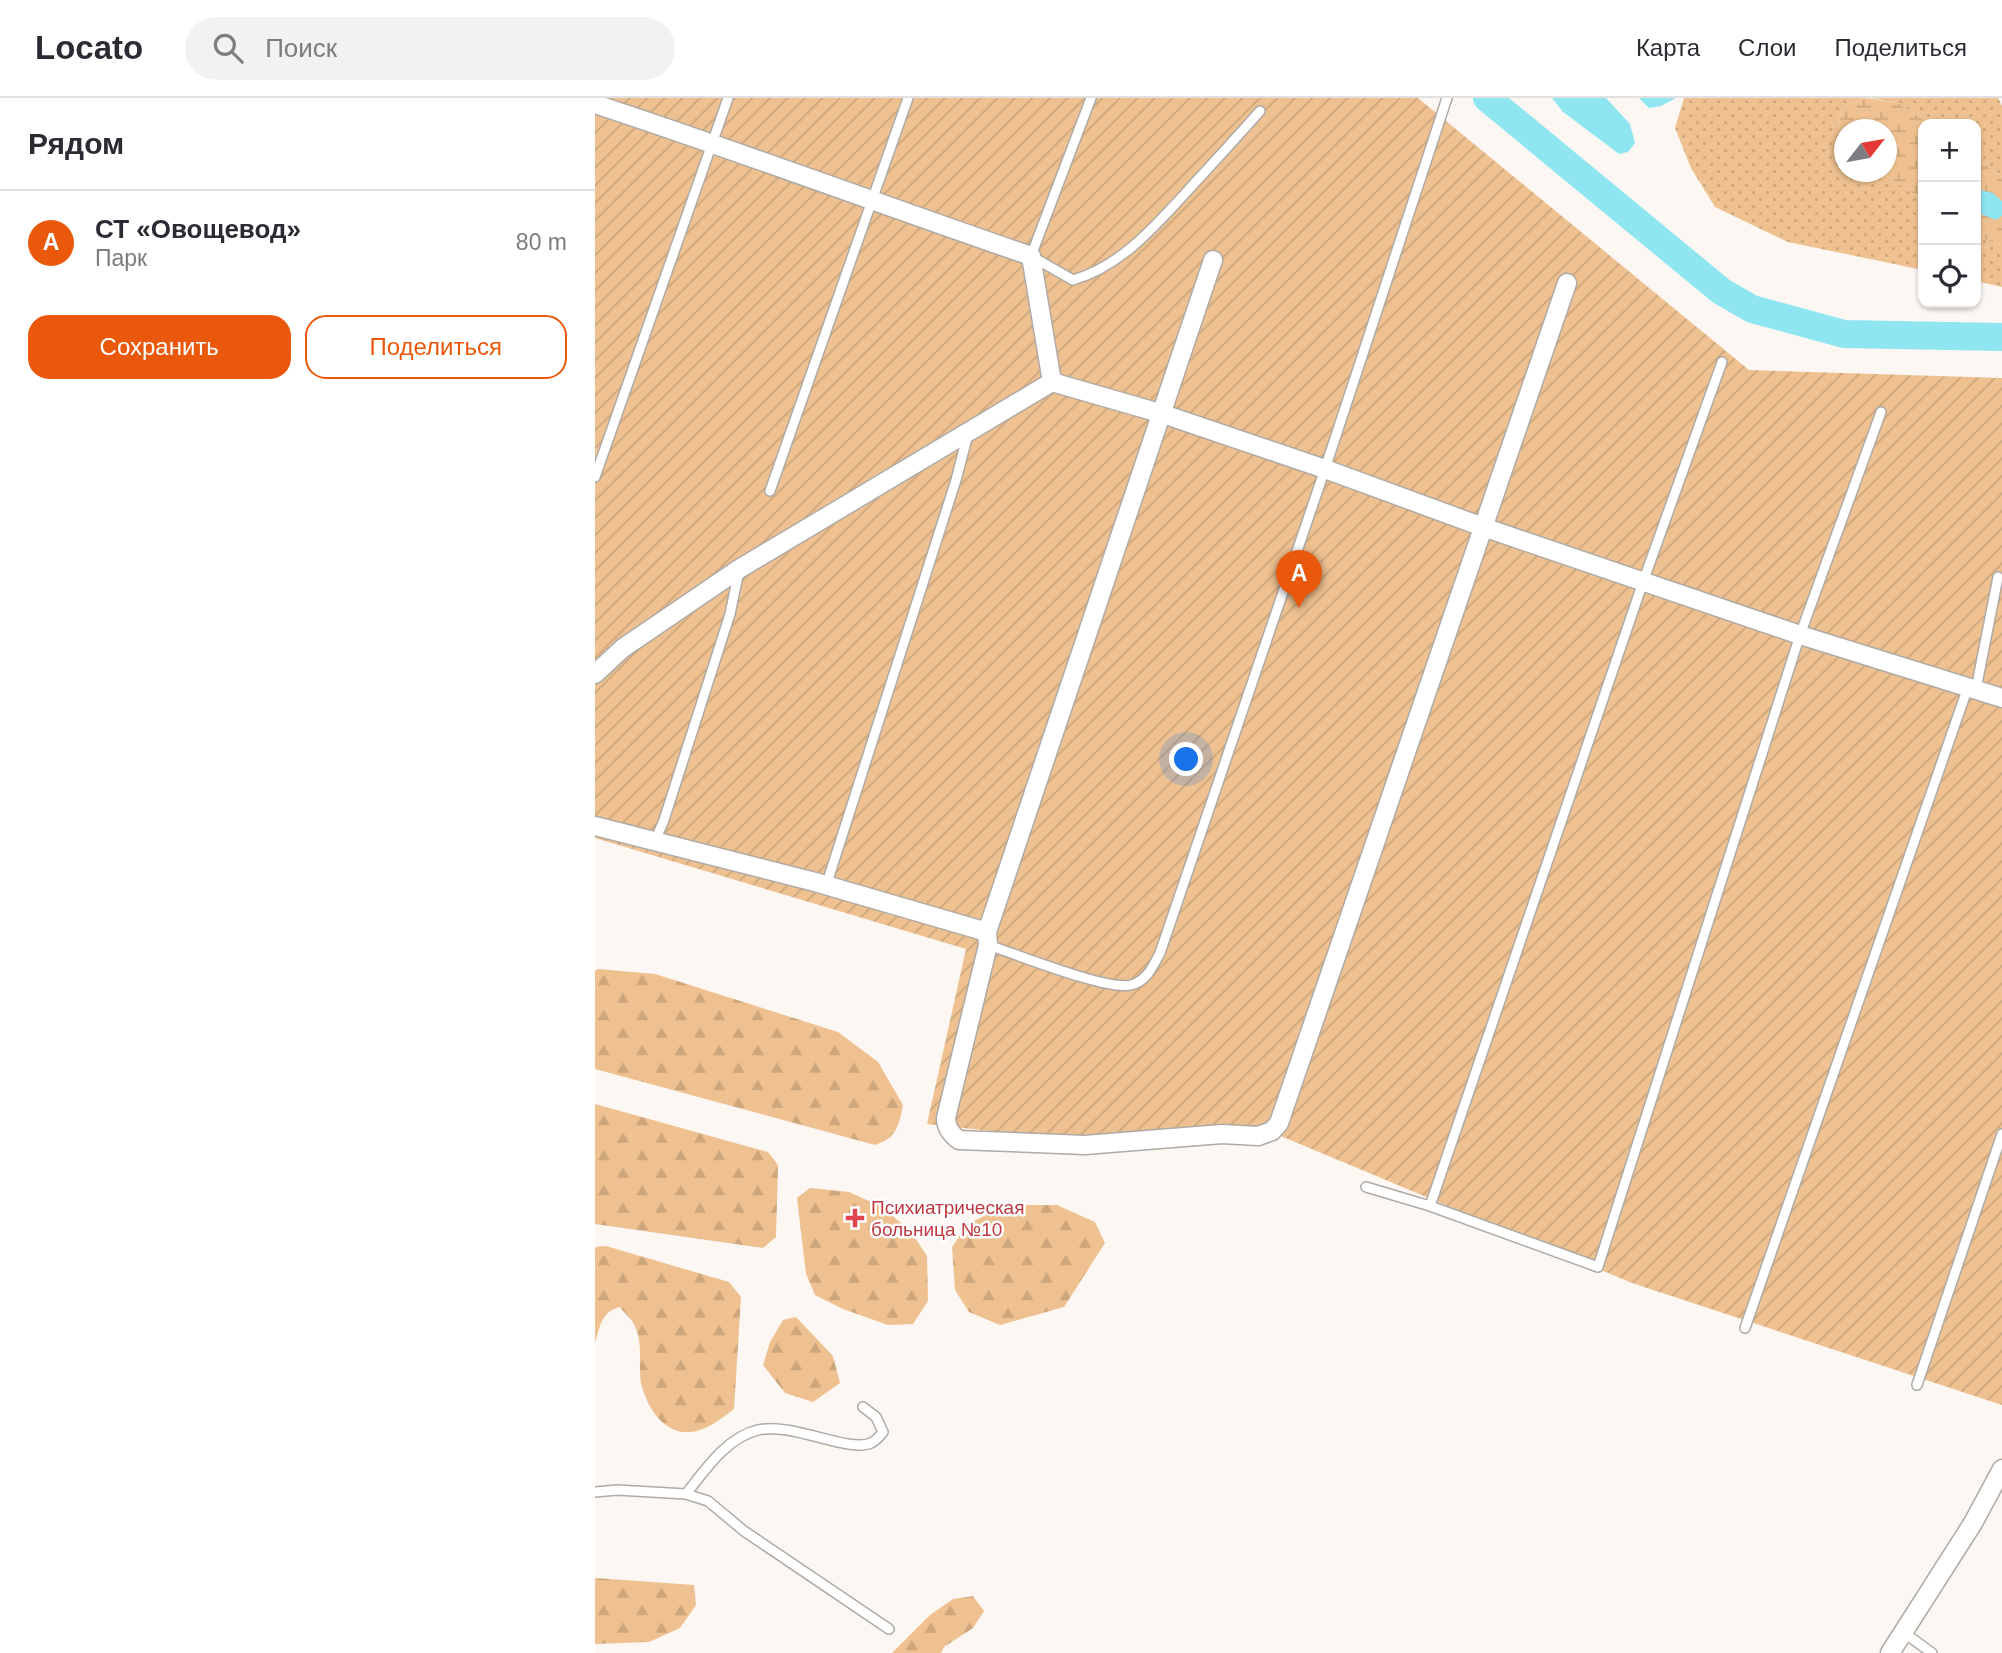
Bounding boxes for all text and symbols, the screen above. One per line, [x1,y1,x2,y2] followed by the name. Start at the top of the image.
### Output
[185,17,675,80] search box
[35,29,143,66] text: Locato
[209,29,247,67] icon: search
[265,33,337,63] text: Поиск
[1636,34,1700,61] text: Карта
[1738,34,1796,61] text: Слои
[1834,34,1967,61] text: Поделиться
[1834,119,1897,182] north arrow
[1918,119,1981,308] map controls
[1918,119,1981,182] button: +
[28,127,124,160] text: Рядом
[1918,182,1981,245] button: −
[95,214,301,244] text: СТ «Овощевод»
[43,229,59,255] text: A
[516,229,567,255] text: 80 m
[95,245,147,271] text: Парк
[1918,245,1981,308] button: locate
[28,315,291,379] button: Сохранить
[305,315,567,379] button: Поделиться
[1276,550,1322,608] pin: A
[1169,742,1203,776] your location
[871,1197,1024,1240] place label: Психиатрическая больница №10
[845,1208,865,1228] marker: Психиатрическая больница №10

